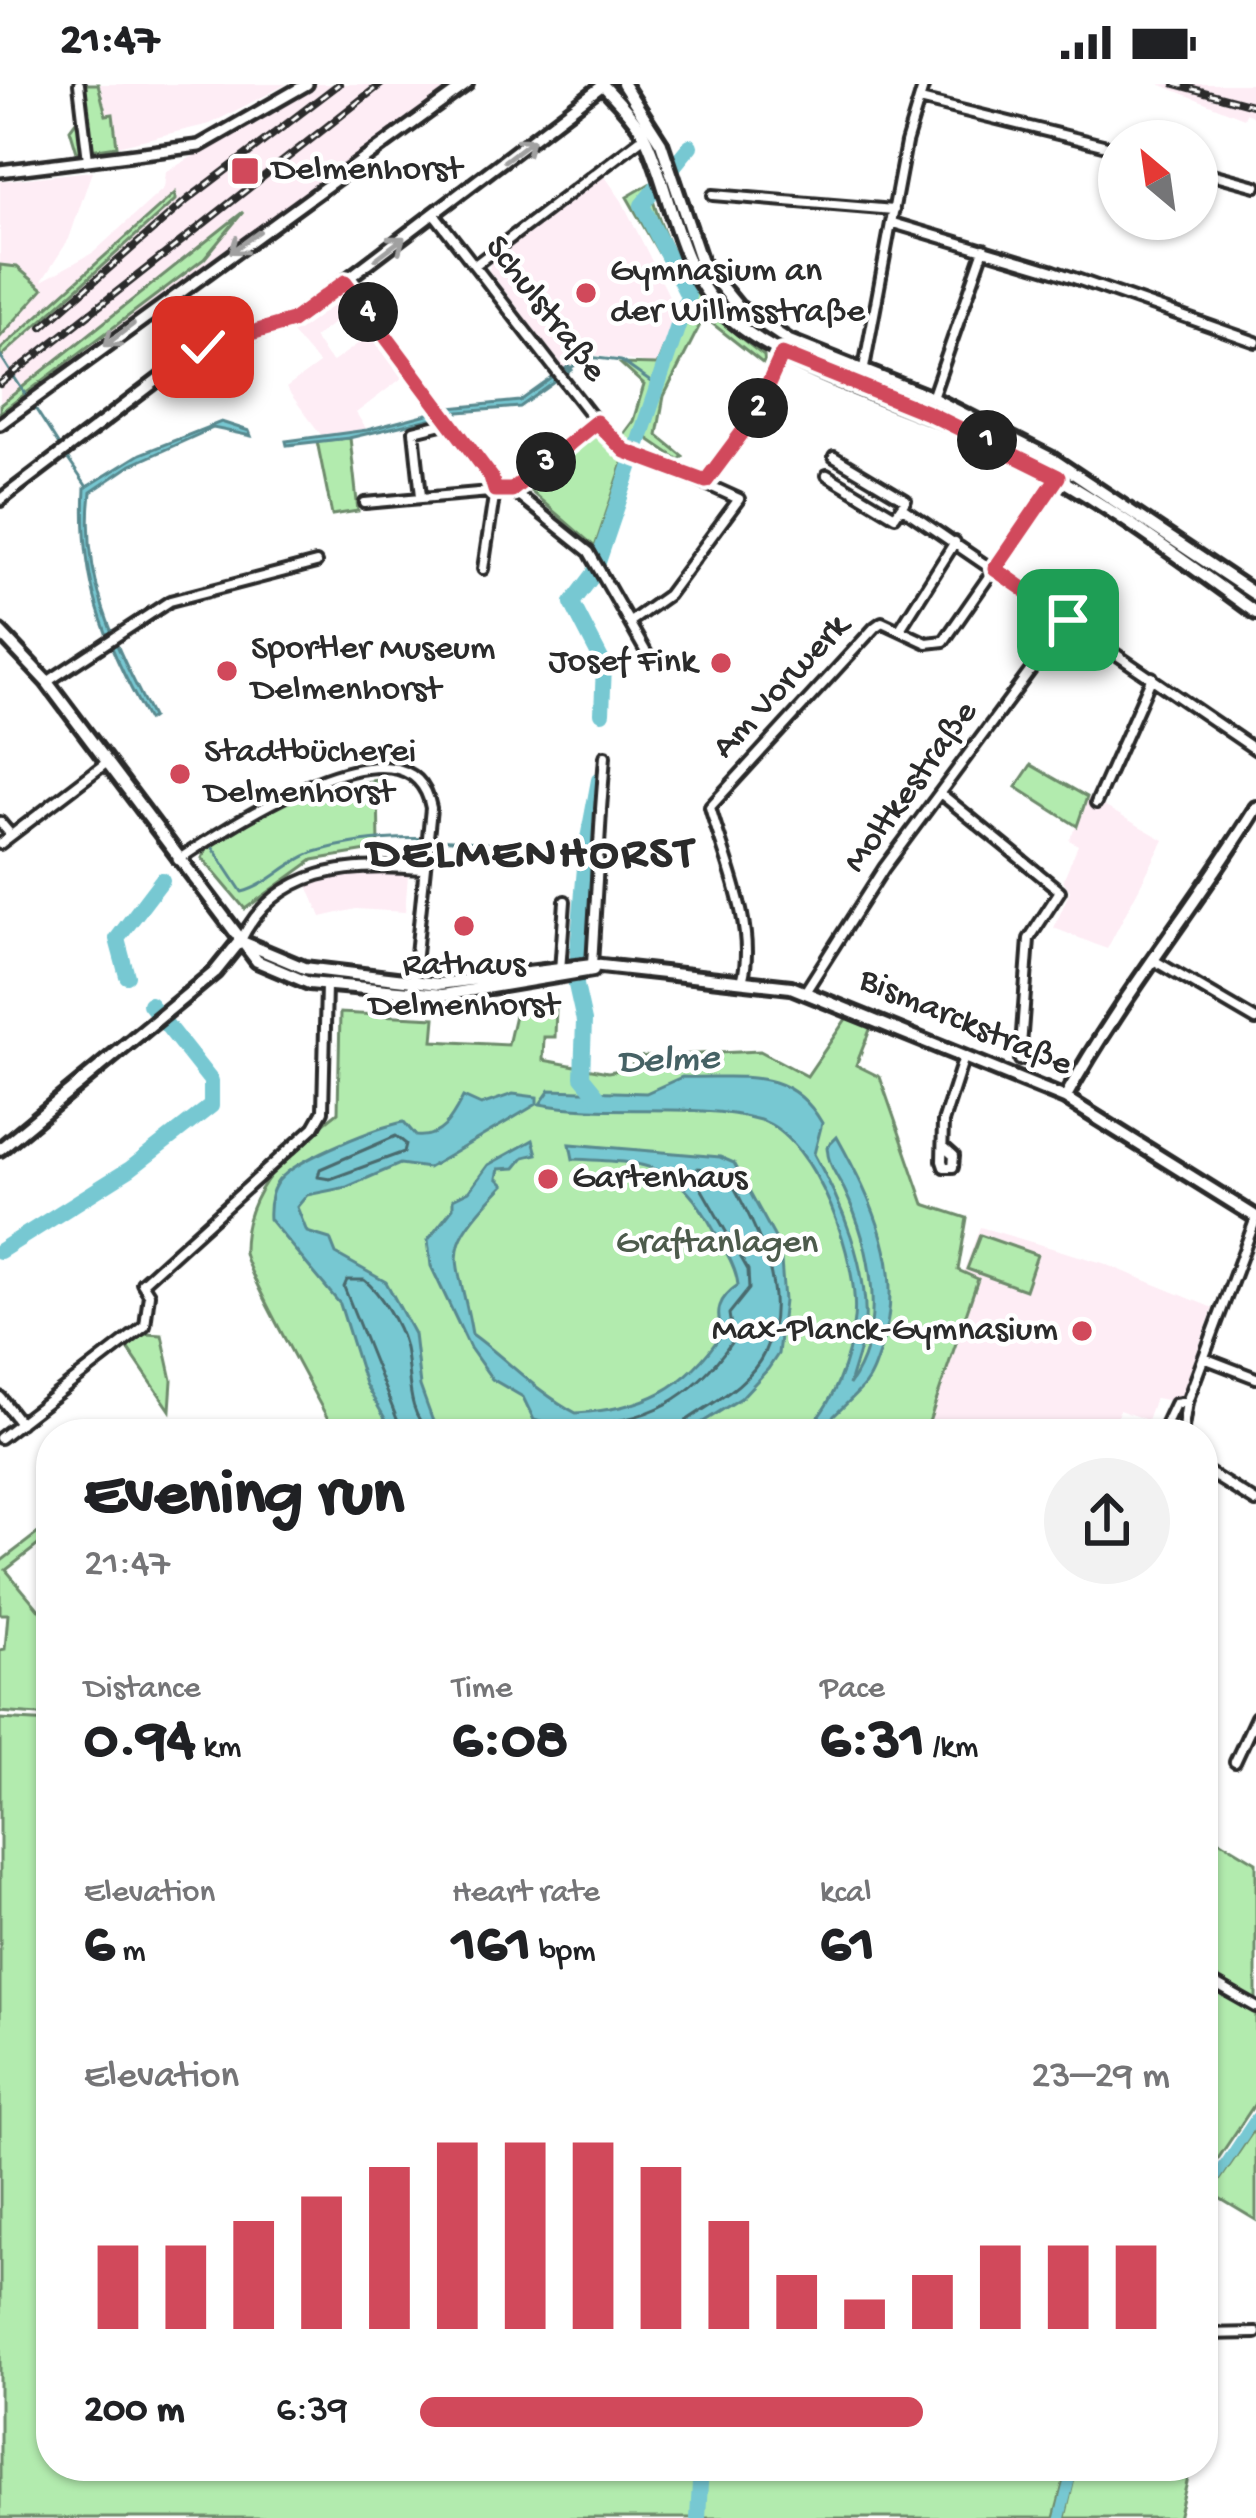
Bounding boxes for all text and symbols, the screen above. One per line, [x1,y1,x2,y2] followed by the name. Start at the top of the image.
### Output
[60,16,159,69] text: 21:47
[1098,120,1218,240] north arrow
[1098,120,1218,240] map controls
[502,137,535,163] one-way arrow
[270,150,465,193] place label: Delmenhorst
[229,155,261,187] marker: Delmenhorst
[473,228,615,392] street label: Schulstraße
[229,229,262,255] one-way arrow
[373,236,406,262] one-way arrow
[610,251,866,335] place label: Gymnasium an der Willmsstraße
[573,280,599,306] marker: Gymnasium an der Willmsstraße
[338,282,398,342] pin: 4
[360,293,376,331] text: 4
[152,296,254,398] pin
[170,314,236,380] icon: check
[103,322,136,348] one-way arrow
[728,378,788,438] pin: 2
[750,389,766,427] text: 2
[957,410,1017,470] pin: 1
[980,421,994,459] text: 1
[516,432,576,492] pin: 3
[537,443,555,481] text: 3
[1017,569,1119,671] pin
[1035,587,1101,653] icon: arrive
[704,605,862,769] street label: Am Vorwerk
[249,629,495,713] place label: Sportler Museum Delmenhorst
[548,642,700,685] place label: Josef Fink
[708,650,734,676] marker: Josef Fink
[214,658,240,684] marker: Sportler Museum Delmenhorst
[835,693,989,882] street label: Moltkestraße
[202,732,416,816] place label: Stadtbücherei Delmenhorst
[167,761,193,787] marker: Stadtbücherei Delmenhorst
[364,828,696,885] district label: DELMENHORST
[451,913,477,939] marker: Rathaus Delmenhorst
[367,945,562,1029] place label: Rathaus Delmenhorst
[851,959,1078,1088] street label: Bismarckstraße
[616,1036,722,1088] water label: Delme
[572,1158,749,1201] place label: Gartenhaus
[535,1166,561,1192] marker: Gartenhaus
[616,1223,818,1266] park label: Graftanlagen
[712,1310,1058,1353] place label: Max-Planck-Gymnasium
[1069,1318,1095,1344] marker: Max-Planck-Gymnasium
[1044,1458,1170,1584] button: share
[84,1459,404,1537] text: Evening run
[84,1543,170,1589] text: 21:47
[84,1671,201,1709] text: Distance
[452,1671,512,1709] text: Time
[820,1671,885,1709] text: Pace
[84,1709,195,1779] text: 0.94
[452,1709,568,1779] text: 6:08
[820,1709,925,1779] text: 6:31
[195,1730,241,1768] text: km
[925,1730,979,1768] text: /km
[84,1875,215,1913] text: Elevation
[452,1875,600,1913] text: Heart rate
[820,1875,872,1913] text: kcal
[84,1913,114,1983] text: 6
[452,1913,531,1983] text: 161
[820,1913,875,1983] text: 61
[114,1934,146,1972] text: m
[531,1934,596,1972] text: bpm
[84,2055,239,2101] text: Elevation
[1031,2055,1170,2101] text: 23–29 m
[84,2389,184,2435] text: 200 m
[276,2389,348,2435] text: 6:39

